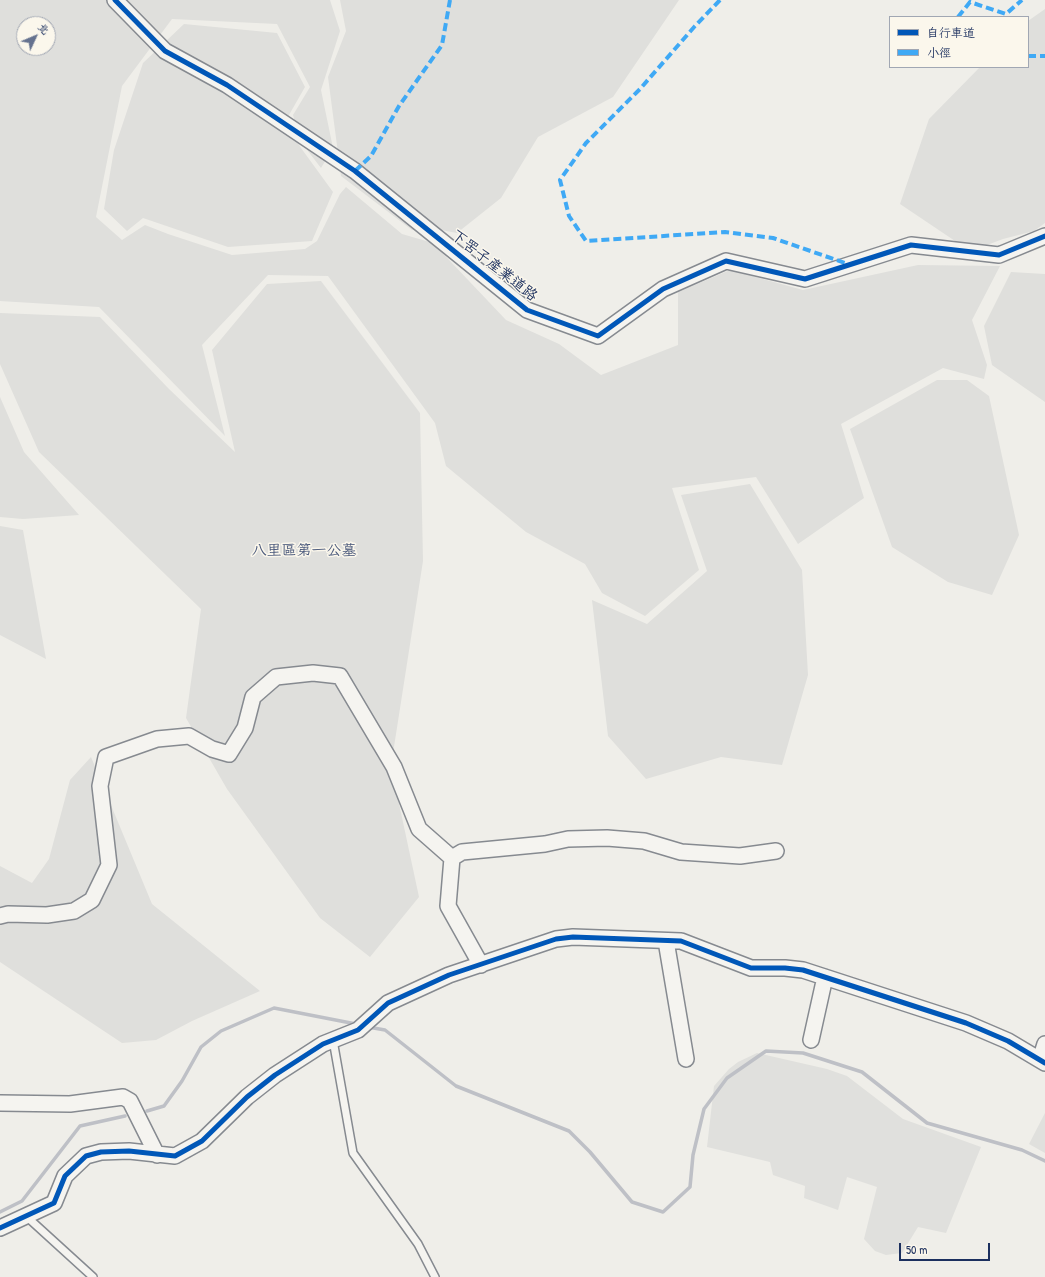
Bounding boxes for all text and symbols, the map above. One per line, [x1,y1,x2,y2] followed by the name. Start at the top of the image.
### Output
[16,16,56,56] north arrow
[889,16,1029,68] legend
[35,20,53,37] text: 北
[927,24,975,41] text: 自行車道
[927,44,951,61] text: 小徑
[447,227,541,305] street label: 下罟子產業道路
[252,542,356,560] park label: 八里區第一公墓
[901,1235,992,1261] scale bar
[906,1241,927,1258] text: 50 m

